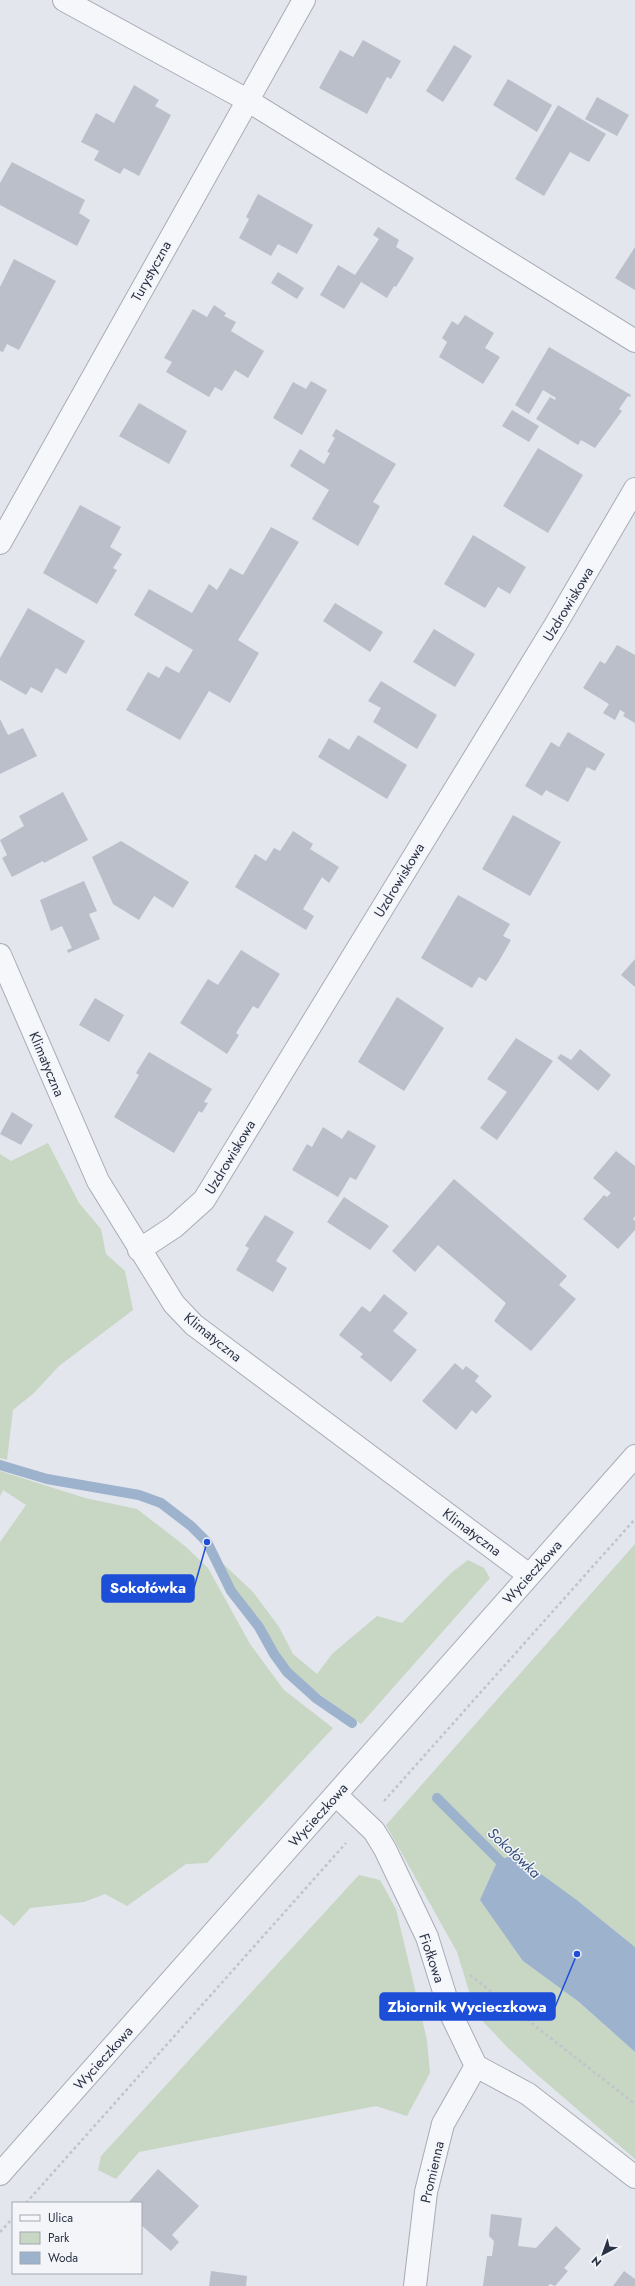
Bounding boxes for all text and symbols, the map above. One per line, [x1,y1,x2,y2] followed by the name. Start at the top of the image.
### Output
[126,237,176,305] street label: Turystyczna
[538,563,598,645] street label: Uzdrowiskowa
[369,839,429,921] street label: Uzdrowiskowa
[24,1028,70,1100] street label: Klimatyczna
[200,1116,260,1198] street label: Uzdrowiskowa
[180,1308,246,1366] street label: Klimatyczna
[438,1503,506,1561] street label: Klimatyczna
[498,1536,566,1608] street label: Wycieczkowa
[102,1575,194,1602] callout: Sokołówka
[110,1577,186,1599] text: Sokołówka
[284,1779,352,1851] street label: Wycieczkowa
[482,1823,546,1884] water label: Sokołówka
[414,1931,450,1985] street label: Fiołkowa
[380,1993,555,2020] callout: Zbiornik Wycieczkowa
[387,1996,547,2018] text: Zbiornik Wycieczkowa
[69,2022,137,2094] street label: Wycieczkowa
[415,2139,449,2205] street label: Promienna
[12,2202,142,2274] legend
[48,2209,73,2227] text: Ulica
[48,2229,70,2247] text: Park
[583,2234,623,2274] north arrow
[48,2249,78,2267] text: Woda
[588,2253,605,2270] text: N

